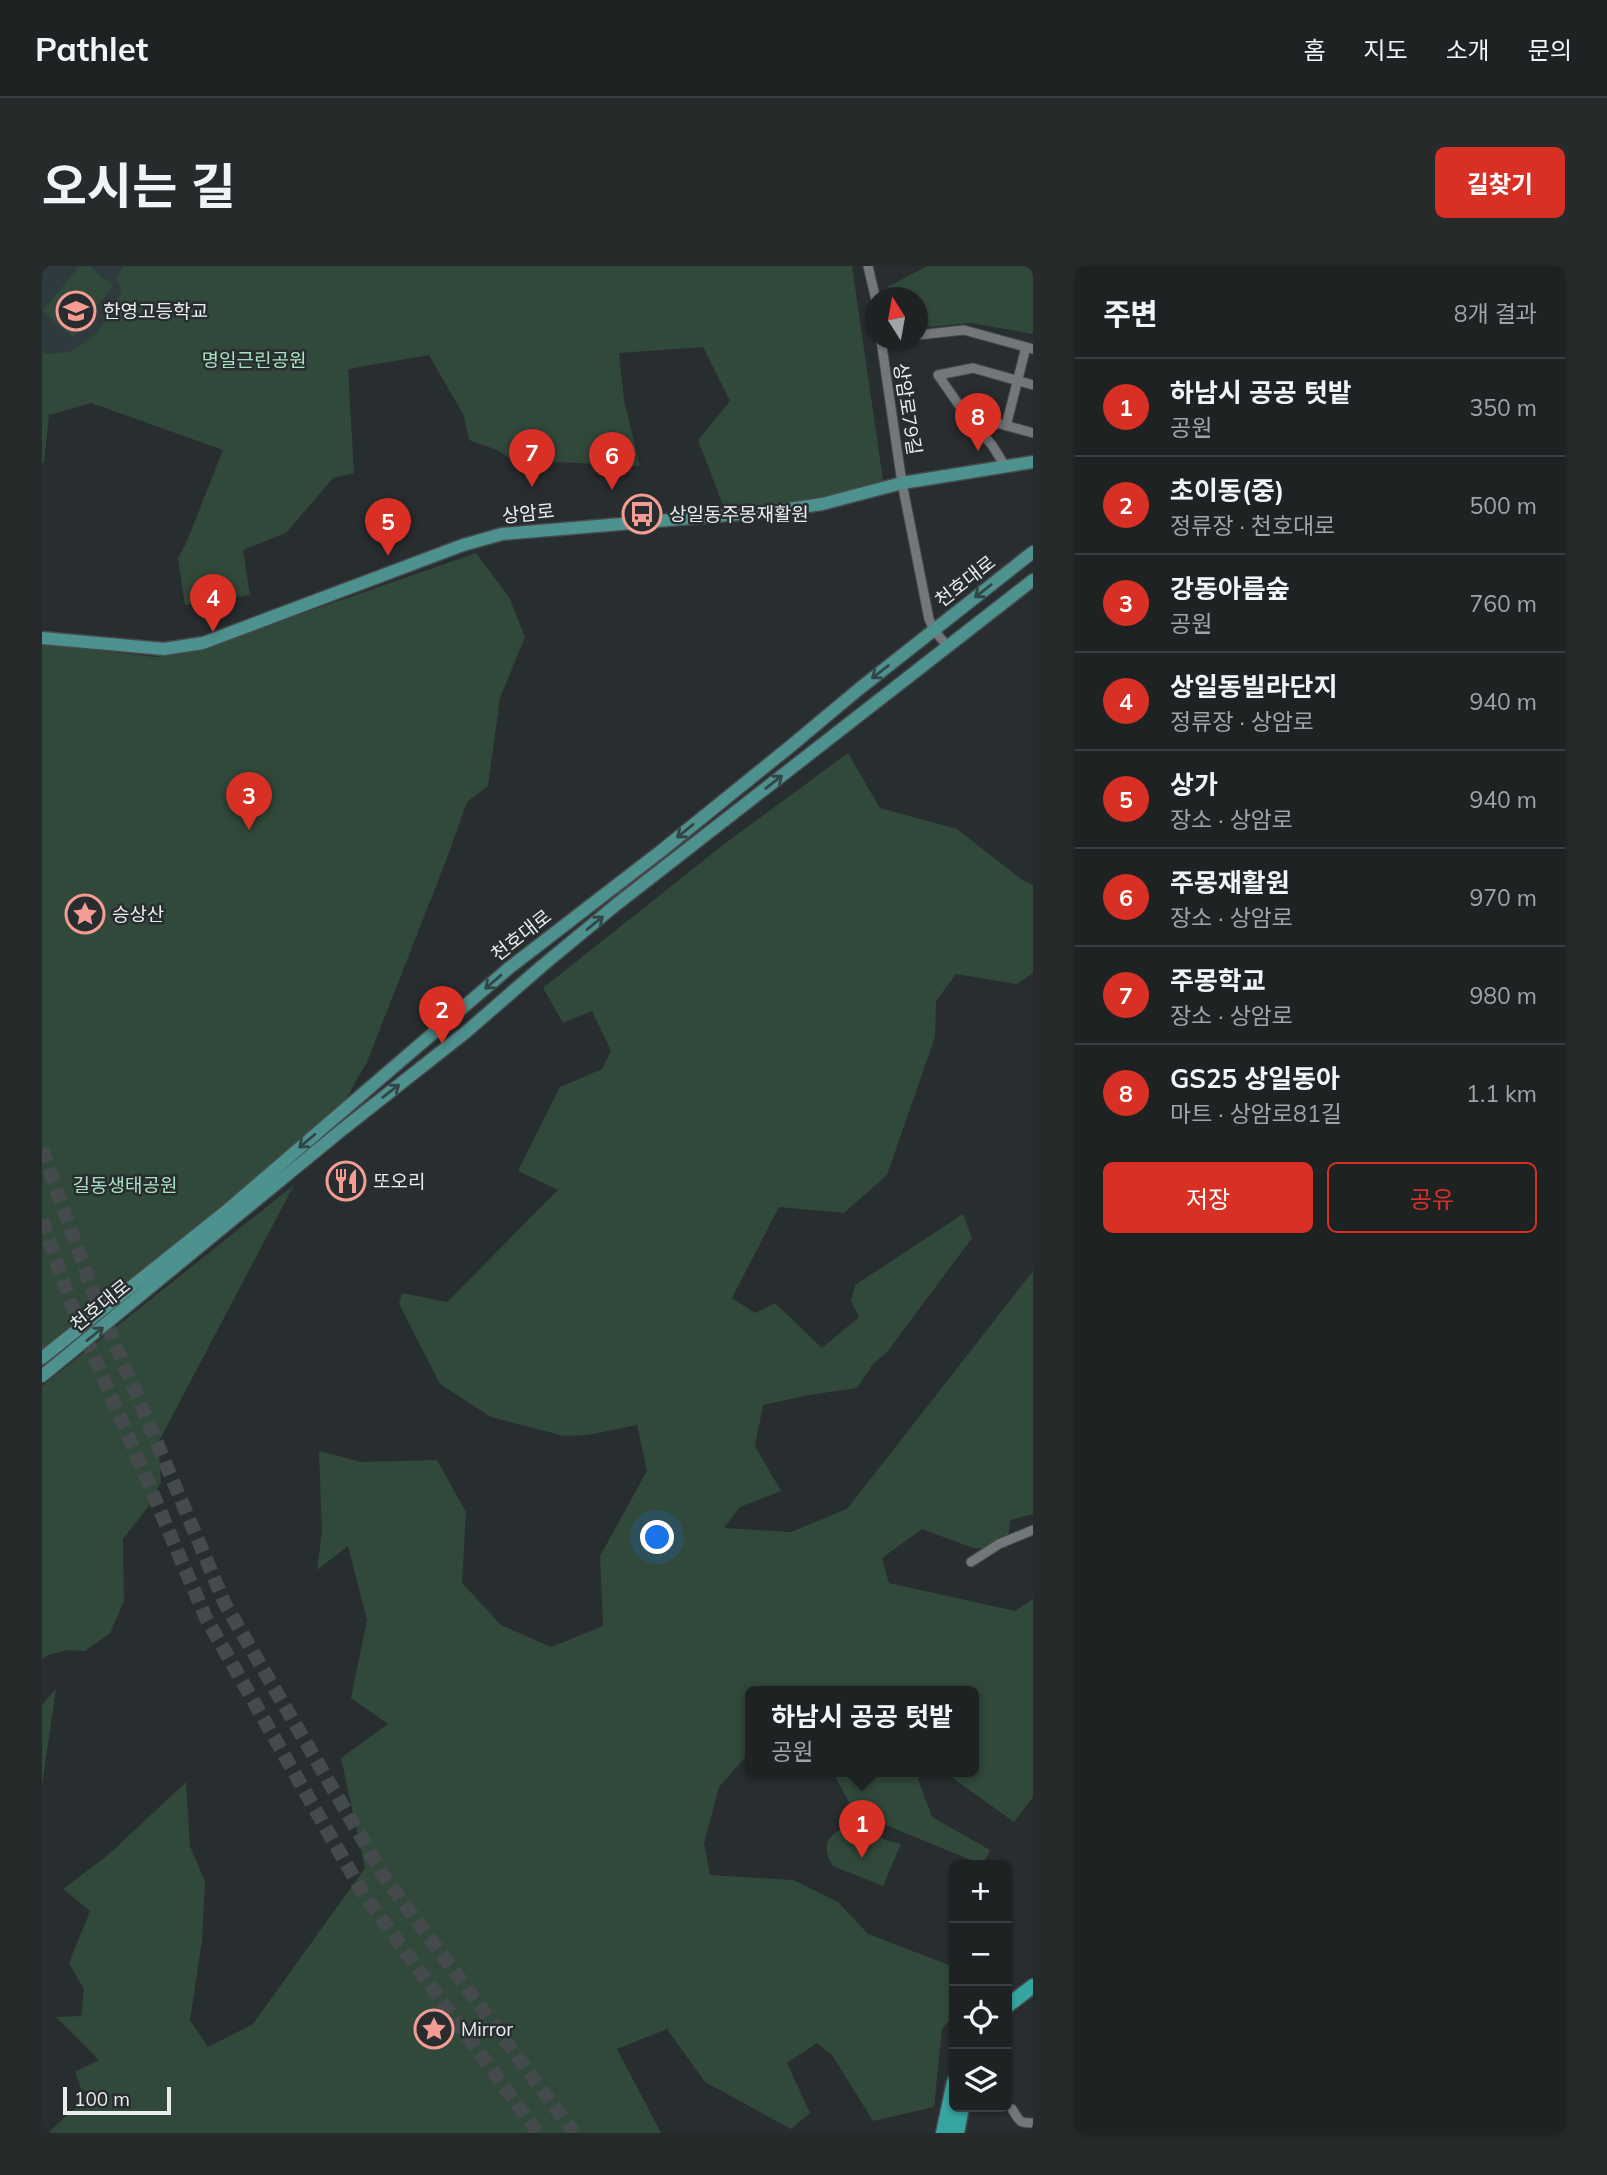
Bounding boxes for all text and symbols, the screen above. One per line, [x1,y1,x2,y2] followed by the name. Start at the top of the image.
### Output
[35,28,148,69] text: Pathlet
[1303,35,1325,65] text: 홈
[1363,35,1408,65] text: 지도
[1446,35,1490,65] text: 소개
[1528,35,1572,65] text: 문의
[1435,147,1565,218] button: 길찾기
[42,155,236,216] text: 오시는 길
[865,287,928,350] north arrow
[55,290,97,332] school or university icon: 한영고등학교
[1103,295,1158,333] text: 주변
[103,299,208,323] place label: 한영고등학교
[1454,299,1537,328] text: 8개 결과
[202,348,306,372] park label: 명일근린공원
[889,361,927,457] street label: 상암로79길
[1170,376,1352,409] text: 하남시 공공 텃밭
[955,393,1001,451] pin: 8
[1119,393,1133,422] text: 1
[1469,393,1537,422] text: 350 m
[1170,413,1212,442] text: 공원
[509,429,555,487] pin: 7
[589,432,635,490] pin: 6
[1170,474,1284,507] text: 초이동(중)
[1119,491,1133,520] text: 2
[1469,491,1537,520] text: 500 m
[621,493,663,535] bus stop icon: 상일동주몽재활원
[365,498,411,556] pin: 5
[501,498,555,528] street label: 상암로
[669,502,809,526] place label: 상일동주몽재활원
[1170,511,1335,540] text: 정류장 · 천호대로
[930,550,1000,612] street label: 천호대로
[1170,572,1290,605] text: 강동아름숲
[190,574,236,632] pin: 4
[975,584,993,599] one-way arrow
[1119,589,1133,618] text: 3
[1469,589,1537,618] text: 760 m
[1170,609,1212,638] text: 공원
[871,664,889,680] one-way arrow
[1170,670,1337,703] text: 상일동빌라단지
[1119,687,1133,716] text: 4
[1469,687,1537,716] text: 940 m
[1170,707,1314,736] text: 정류장 · 상암로
[1170,768,1218,801] text: 상가
[226,772,272,830] pin: 3
[764,775,783,790] one-way arrow
[1119,785,1133,814] text: 5
[1469,785,1537,814] text: 940 m
[1170,805,1293,834] text: 장소 · 상암로
[676,824,694,839] one-way arrow
[1170,866,1290,899] text: 주몽재활원
[1119,883,1133,912] text: 6
[1469,883,1537,912] text: 970 m
[64,893,106,935] place icon: 승상산
[112,902,164,926] place label: 승상산
[1170,903,1293,932] text: 장소 · 상암로
[486,904,556,966] street label: 천호대로
[585,915,603,930] one-way arrow
[1170,964,1266,997] text: 주몽학교
[484,974,502,990] one-way arrow
[1119,981,1133,1010] text: 7
[1469,981,1537,1010] text: 980 m
[419,986,465,1044] pin: 2
[1170,1001,1293,1030] text: 장소 · 상암로
[1170,1062,1340,1095] text: GS25 상일동아
[1119,1079,1133,1108] text: 8
[1466,1079,1537,1108] text: 1.1 km
[382,1083,400,1099] one-way arrow
[1170,1099,1342,1128] text: 마트 · 상암로81길
[298,1133,316,1149] one-way arrow
[325,1160,367,1202] restaurant icon: 또오리
[1103,1162,1313,1233] button: 저장
[1327,1162,1537,1233] button: 공유
[373,1169,425,1193] place label: 또오리
[73,1173,177,1197] park label: 길동생태공원
[65,1274,135,1336] street label: 천호대로
[86,1326,104,1341] one-way arrow
[640,1520,674,1554] your location
[745,1686,979,1777] popup
[771,1700,953,1733] text: 하남시 공공 텃밭
[771,1737,813,1766] text: 공원
[839,1800,885,1858] pin: 1
[949,1860,1012,2112] map controls
[949,1860,1012,1923] button: +
[949,1923,1012,1986] button: −
[949,1986,1012,2049] button: locate
[413,2008,455,2050] place icon: Mirror
[461,2017,513,2041] place label: Mirror
[949,2049,1012,2112] button: layers
[63,2084,172,2116] scale bar
[74,2087,130,2111] text: 100 m

